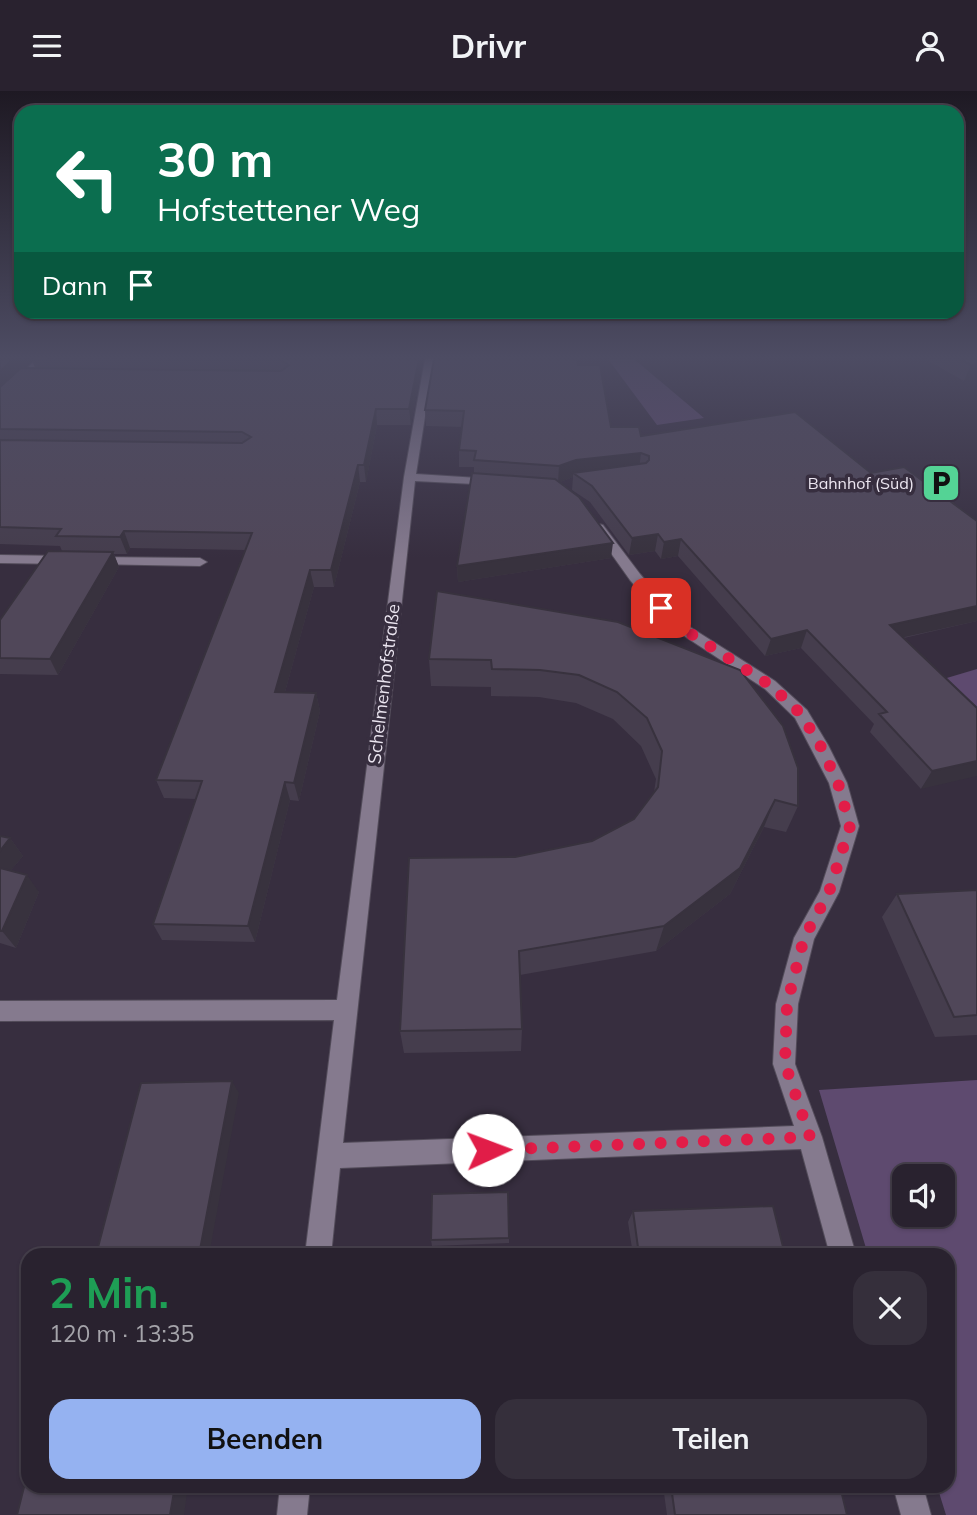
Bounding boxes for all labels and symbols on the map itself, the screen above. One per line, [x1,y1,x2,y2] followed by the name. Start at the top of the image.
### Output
[920,462,962,504] parking icon: Bahnhof (Süd)
[808,473,914,493] place label: Bahnhof (Süd)
[631,578,691,638] pin
[362,603,405,765] street label: Schelmenhofstraße
[451,1113,525,1187] position arrow

